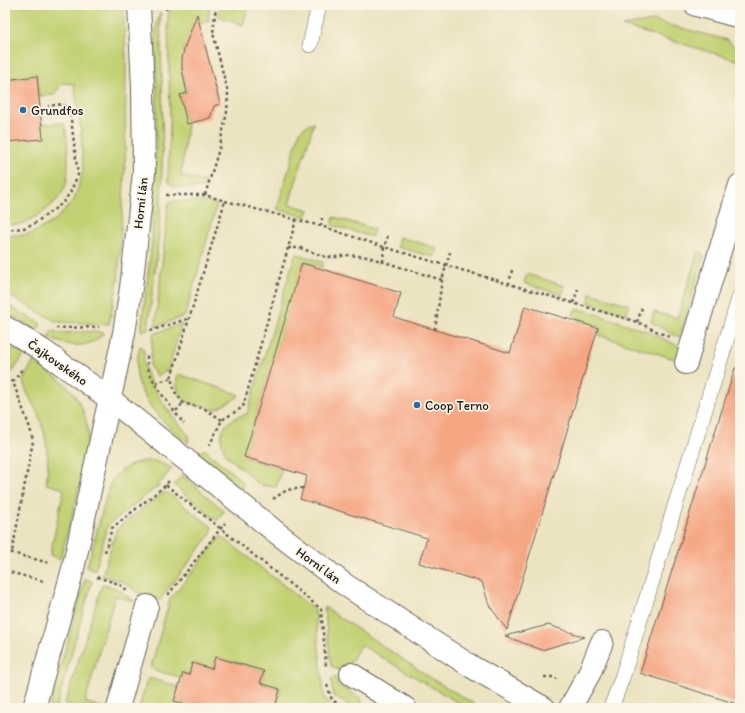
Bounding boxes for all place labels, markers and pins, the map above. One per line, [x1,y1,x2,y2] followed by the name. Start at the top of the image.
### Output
[31,103,84,118] place label: Grundfos
[18,105,28,115] marker: Grundfos
[425,398,489,413] place label: Coop Terno
[412,400,422,410] marker: Coop Terno

